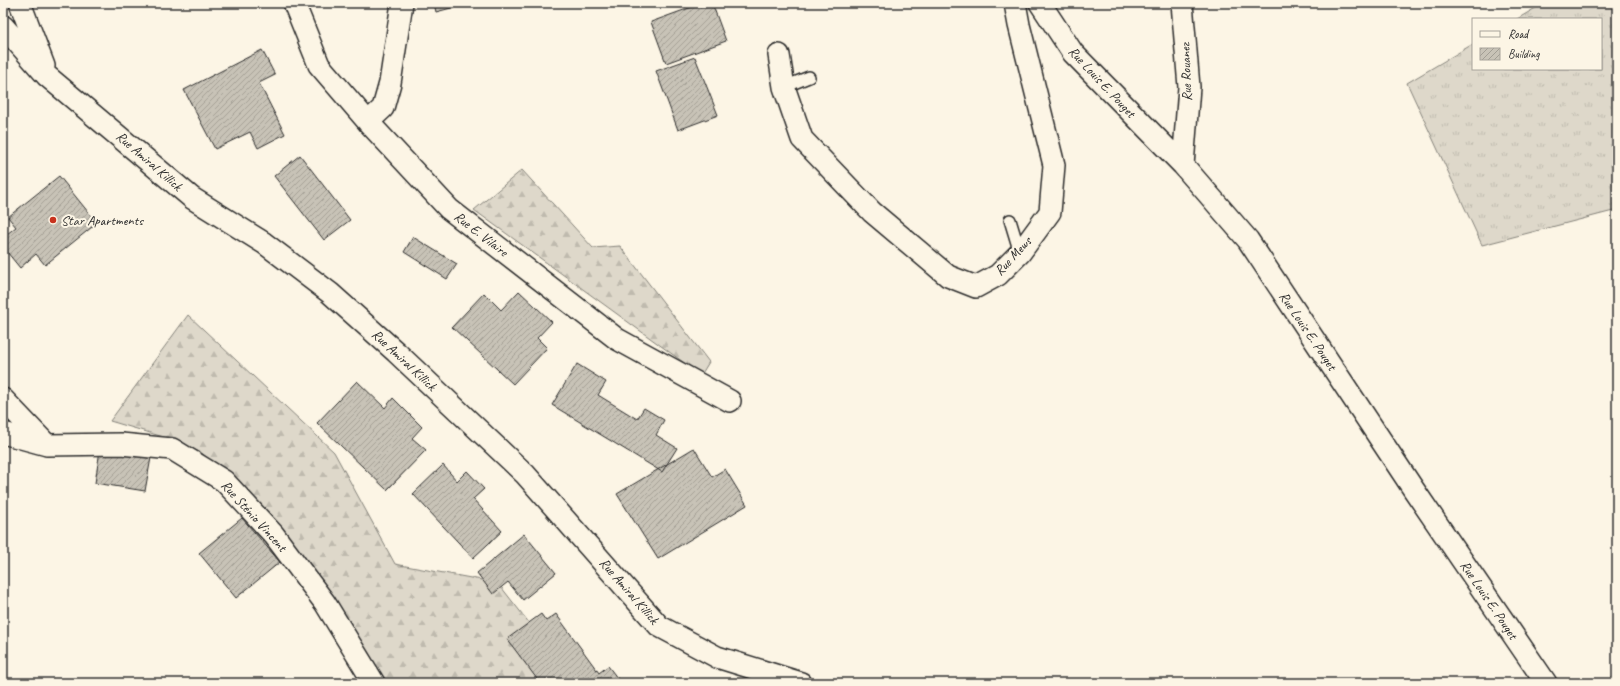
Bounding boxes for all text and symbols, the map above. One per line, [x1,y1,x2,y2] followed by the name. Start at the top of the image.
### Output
[1472,18,1602,70] legend
[1508,26,1530,42] text: Road
[1176,41,1196,101] street label: Rue Rouanez
[1065,43,1140,122] street label: Rue Louis E. Pouget
[1508,46,1540,62] text: Building
[113,128,187,196] street label: Rue Amiral Killick
[451,208,512,261] street label: Rue E. Vilaire
[61,212,144,229] place label: Star Apartments
[48,215,58,225] marker: Star Apartments
[991,232,1036,279] street label: Rue Mews
[1276,289,1341,375] street label: Rue Louis E. Pouget
[368,326,441,395] street label: Rue Amiral Killick
[218,477,291,556] street label: Rue Sténio Vincent
[596,555,664,629] street label: Rue Amiral Killick
[1457,558,1522,644] street label: Rue Louis E. Pouget

